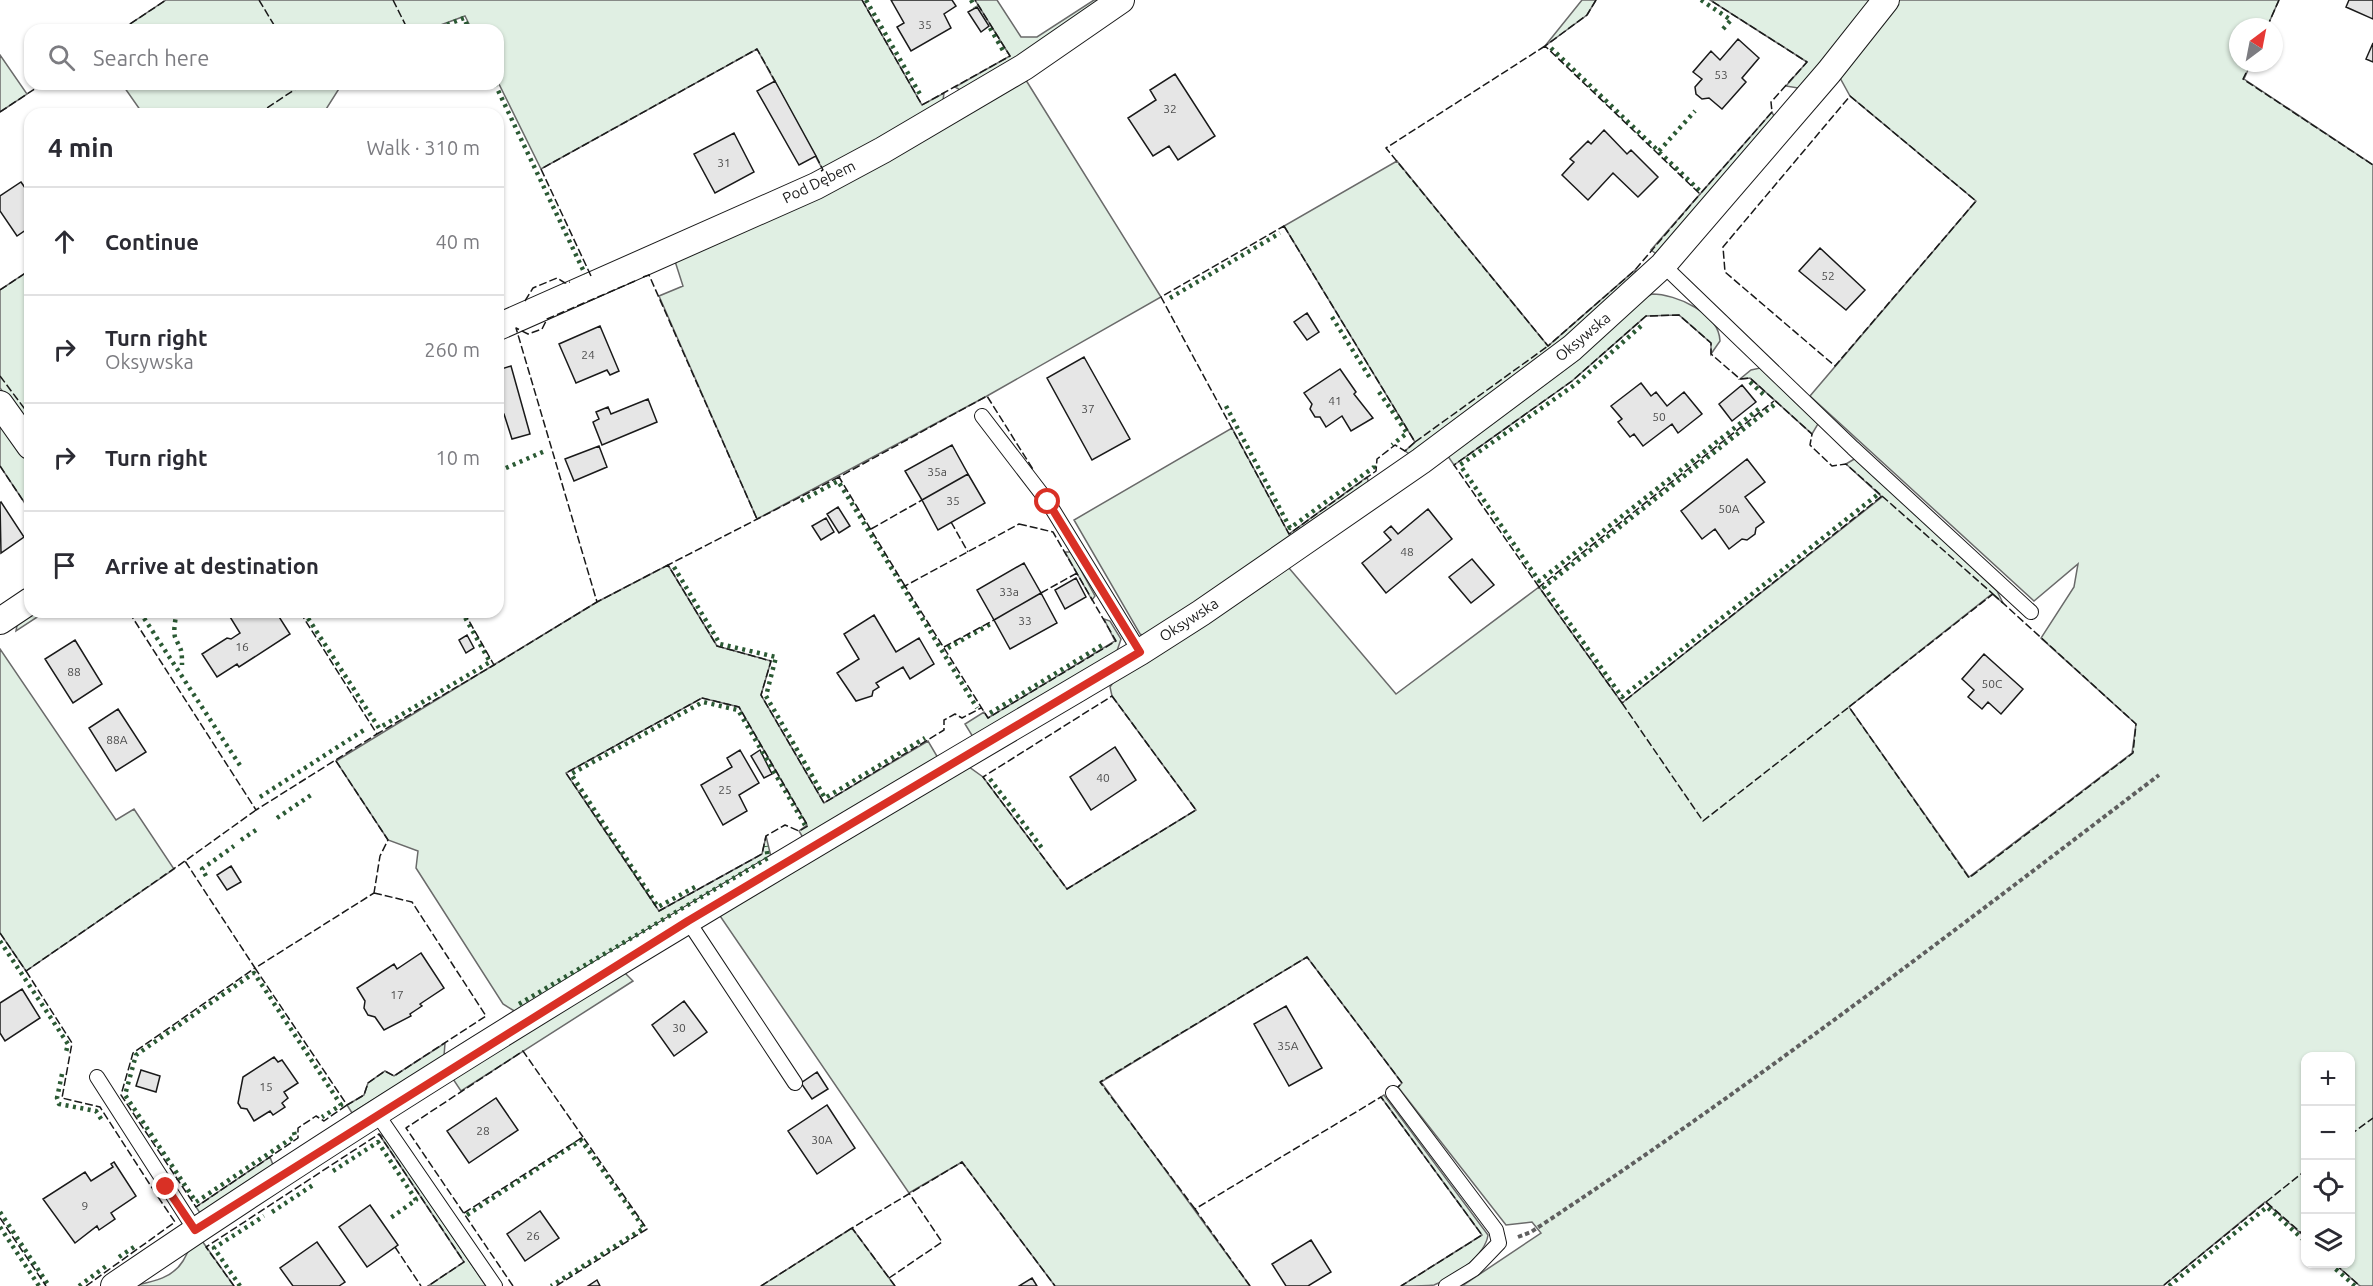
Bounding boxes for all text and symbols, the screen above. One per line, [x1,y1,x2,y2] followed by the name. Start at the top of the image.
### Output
[918,18,932,31] house number: 35
[2229,18,2283,72] north arrow
[24,24,504,90] search box
[45,41,78,74] icon: search
[93,45,209,70] text: Search here
[1714,68,1728,81] house number: 53
[1163,102,1177,115] house number: 32
[48,133,114,162] text: 4 min
[367,136,480,159] text: Walk · 310 m
[717,156,731,169] house number: 31
[780,157,858,206] street label: Pod Dębem
[48,225,81,258] icon: ahead
[105,229,199,254] text: Continue
[436,230,480,253] text: 40 m
[1821,269,1835,282] house number: 52
[1552,309,1614,365] street label: Oksywska
[105,325,207,350] text: Turn right
[48,333,81,366] icon: right
[424,338,480,361] text: 260 m
[581,348,595,361] house number: 24
[105,350,194,373] text: Oksywska
[1328,394,1342,407] house number: 41
[1081,402,1095,415] house number: 37
[1652,410,1666,423] house number: 50
[48,441,81,474] icon: right
[105,445,207,470] text: Turn right
[436,446,480,469] text: 10 m
[927,465,947,478] house number: 35a
[1034,488,1060,514] route start
[946,494,960,507] house number: 35
[1718,502,1740,515] house number: 50A
[1400,545,1414,558] house number: 48
[48,549,81,582] icon: arrive
[105,553,319,578] text: Arrive at destination
[999,585,1019,598] house number: 33a
[1156,594,1221,645] street label: Oksywska
[1018,614,1032,627] house number: 33
[235,640,249,653] house number: 16
[67,665,81,678] house number: 88
[1982,677,2003,690] house number: 50C
[106,733,128,746] house number: 88A
[1096,771,1110,784] house number: 40
[718,783,732,796] house number: 25
[390,988,404,1001] house number: 17
[672,1021,686,1034] house number: 30
[1277,1039,1299,1052] house number: 35A
[2301,1052,2355,1268] map controls
[2301,1052,2355,1106] button: +
[259,1080,273,1093] house number: 15
[2301,1106,2355,1160] button: −
[476,1124,490,1137] house number: 28
[811,1133,833,1146] house number: 30A
[2301,1160,2355,1214] button: locate
[152,1173,178,1199] route end
[82,1199,88,1212] house number: 9
[2301,1214,2355,1268] button: layers
[526,1229,540,1242] house number: 26

